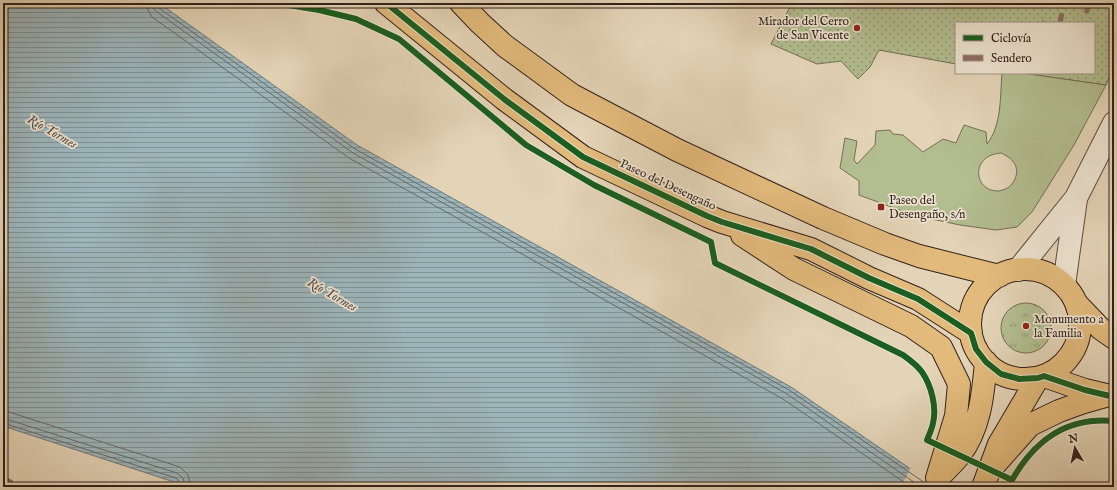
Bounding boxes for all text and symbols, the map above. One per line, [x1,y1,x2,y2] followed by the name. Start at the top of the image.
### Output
[758,14,850,43] place label: Mirador del Cerro de San Vicente
[955,22,1095,74] legend
[852,23,862,33] marker: Mirador del Cerro de San Vicente
[991,31,1032,46] text: Ciclovía
[991,51,1032,66] text: Sendero
[24,111,80,153] water label: Río Tormes
[617,156,719,214] street label: Paseo del Desengaño
[889,193,966,222] place label: Paseo del Desengaño, s/n
[876,202,886,212] marker: Paseo del Desengaño, s/n
[304,274,360,316] water label: Río Tormes
[1034,312,1104,341] place label: Monumento a la Familia
[1021,321,1031,331] marker: Monumento a la Familia
[1055,428,1095,468] north arrow
[1067,431,1080,447] text: N

